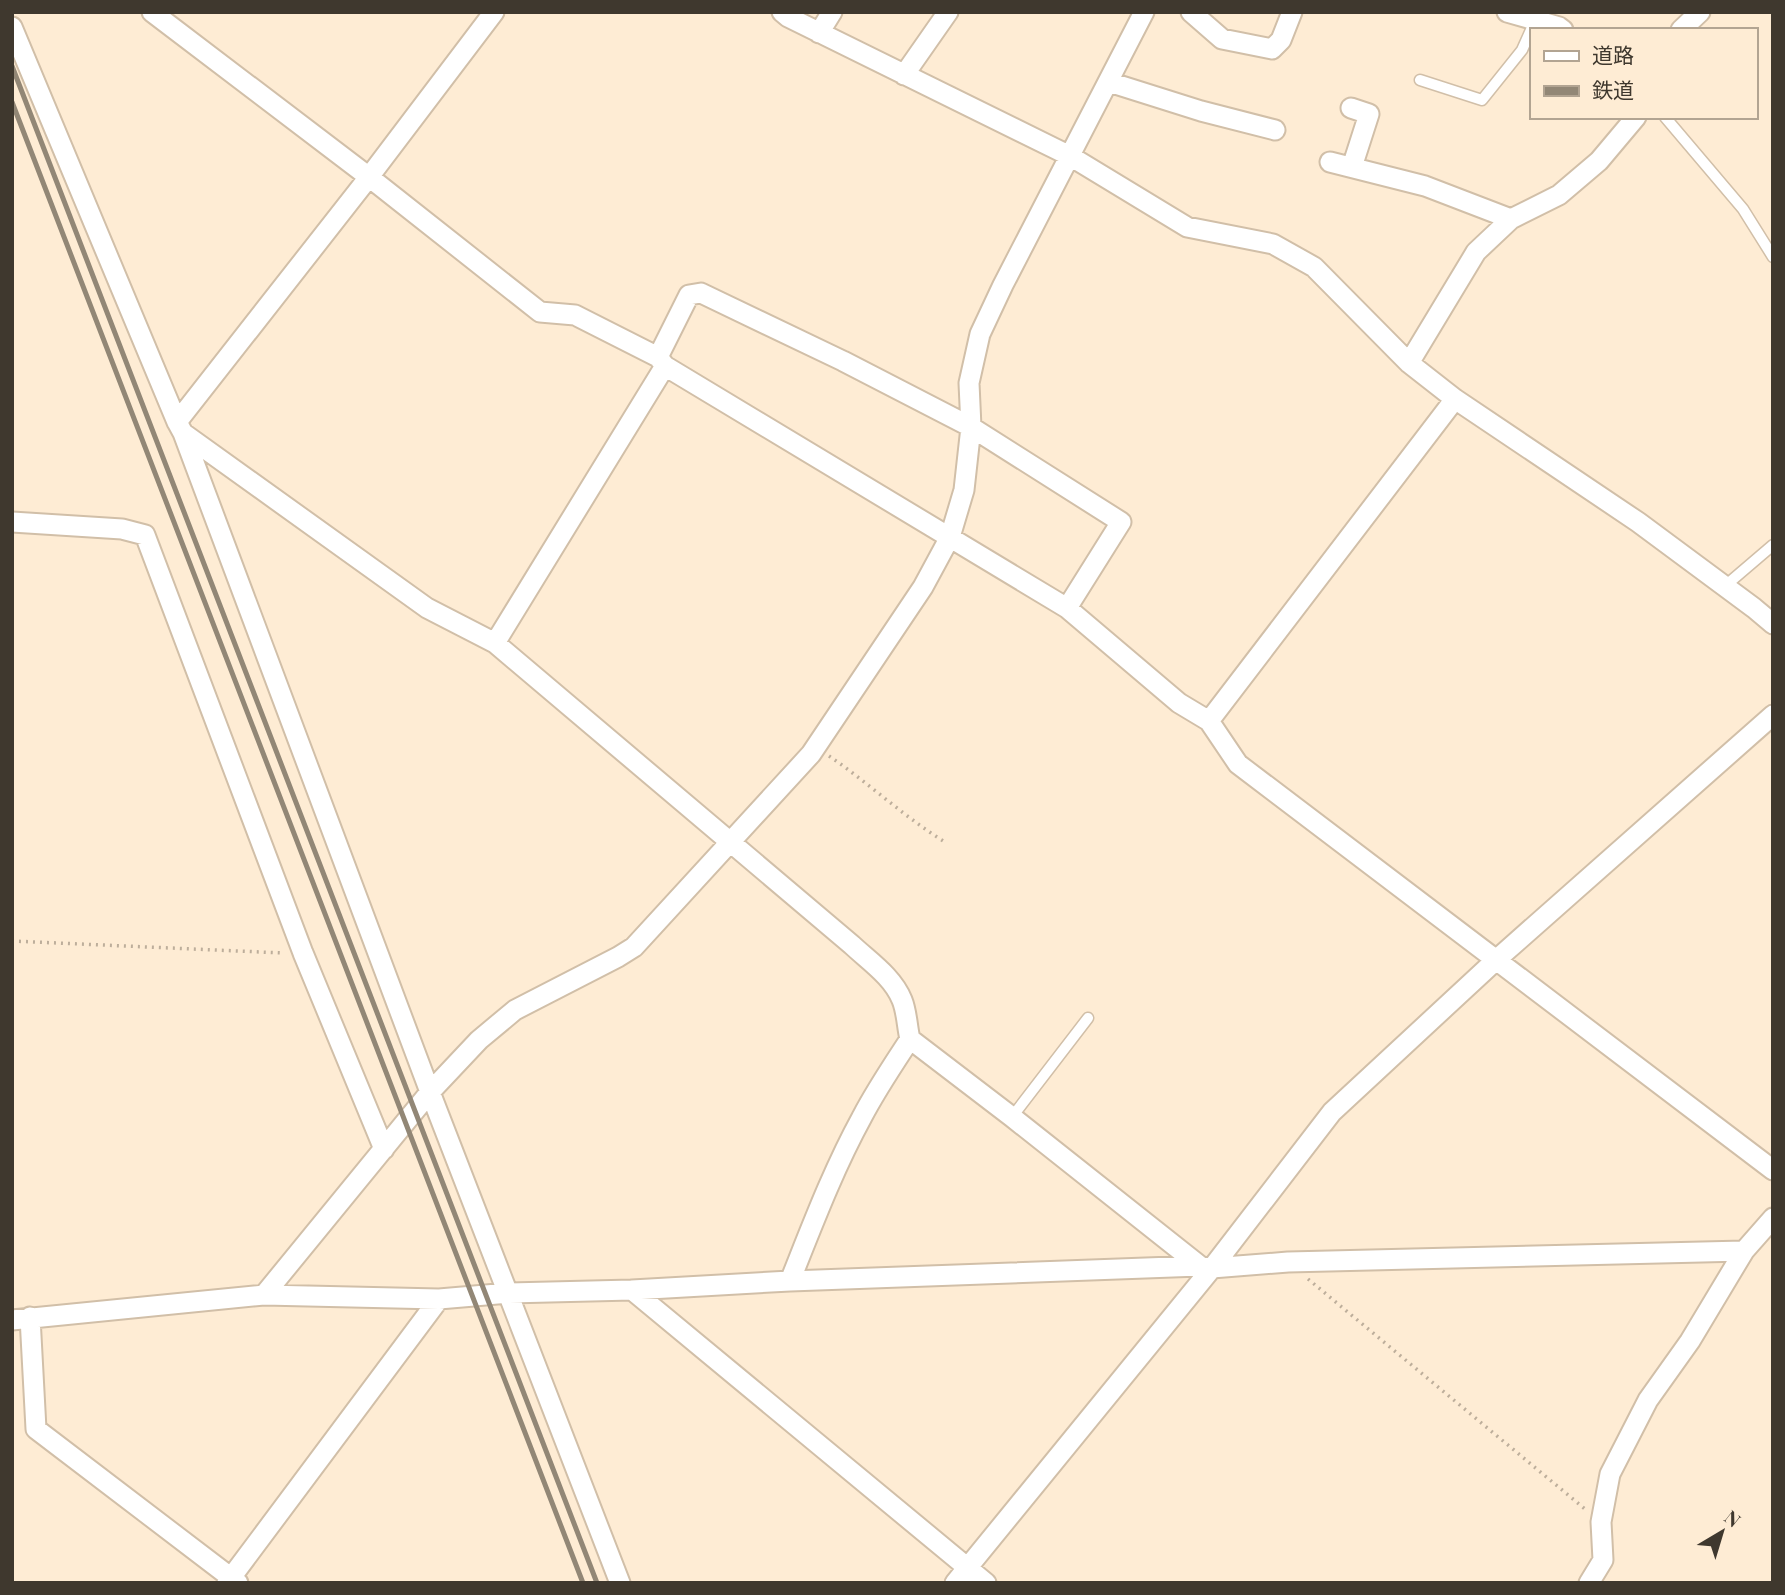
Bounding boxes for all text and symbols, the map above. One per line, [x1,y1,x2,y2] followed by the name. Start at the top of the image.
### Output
[1530,28,1757,119] legend
[1592,40,1634,68] text: 道路
[1592,75,1634,103] text: 鉄道
[1687,1497,1757,1567] north arrow
[1720,1503,1747,1532] text: N

